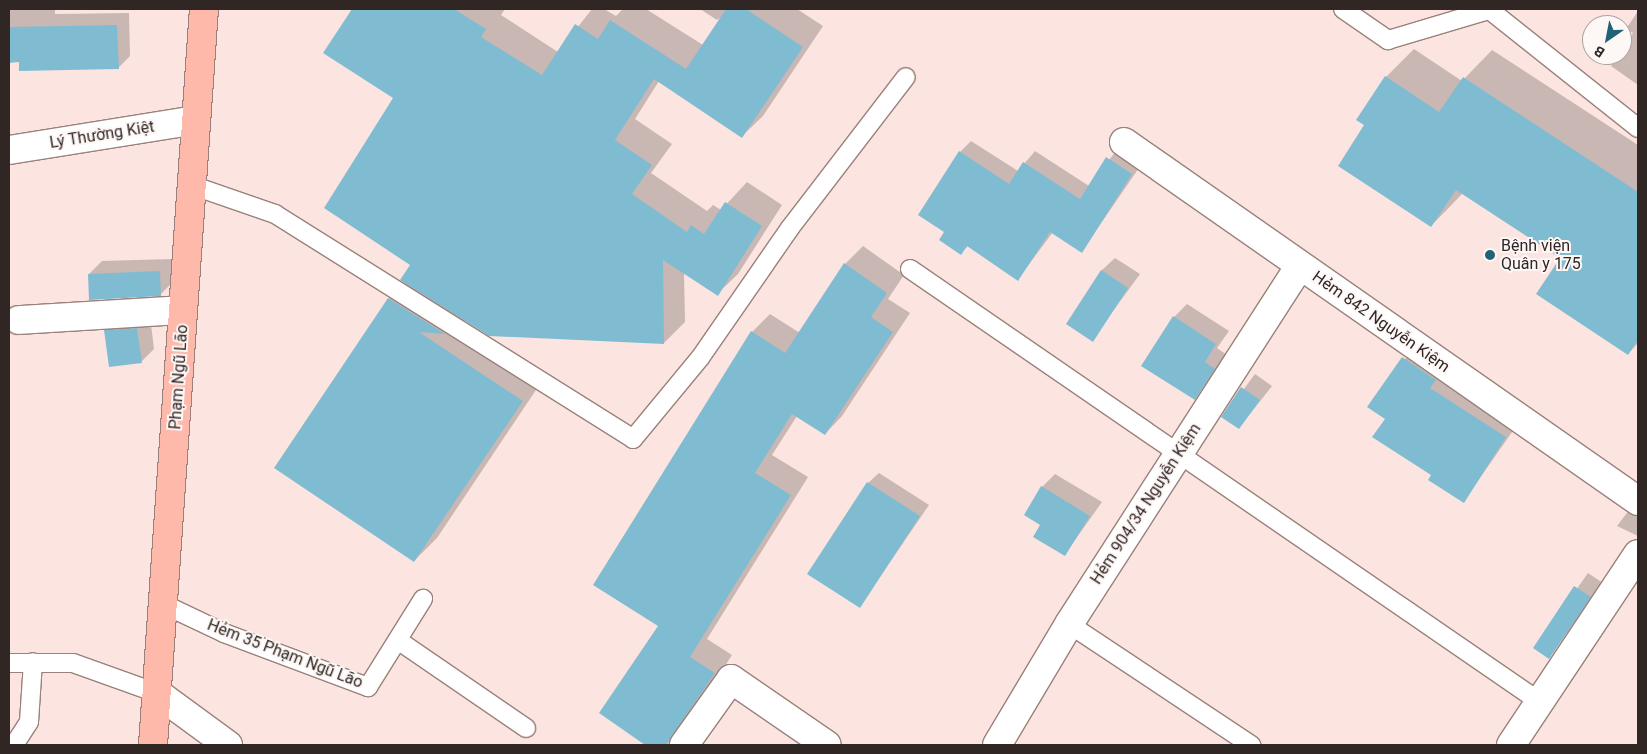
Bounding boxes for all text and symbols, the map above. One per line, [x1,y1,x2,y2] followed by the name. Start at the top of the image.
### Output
[1582,15,1632,65] north arrow
[1591,43,1607,61] text: B
[48,117,156,153] street label: Lý Thường Kiệt
[1501,236,1581,274] place label: Bệnh viện Quân y 175
[1483,248,1497,262] marker: Bệnh viện Quân y 175
[1309,267,1453,377] street label: Hẻm 842 Nguyễn Kiệm
[166,324,192,430] street label: Phạm Ngũ Lão
[1087,420,1205,588] street label: Hẻm 904/34 Nguyễn Kiệm
[204,615,366,693] street label: Hẻm 35 Phạm Ngũ Lão

